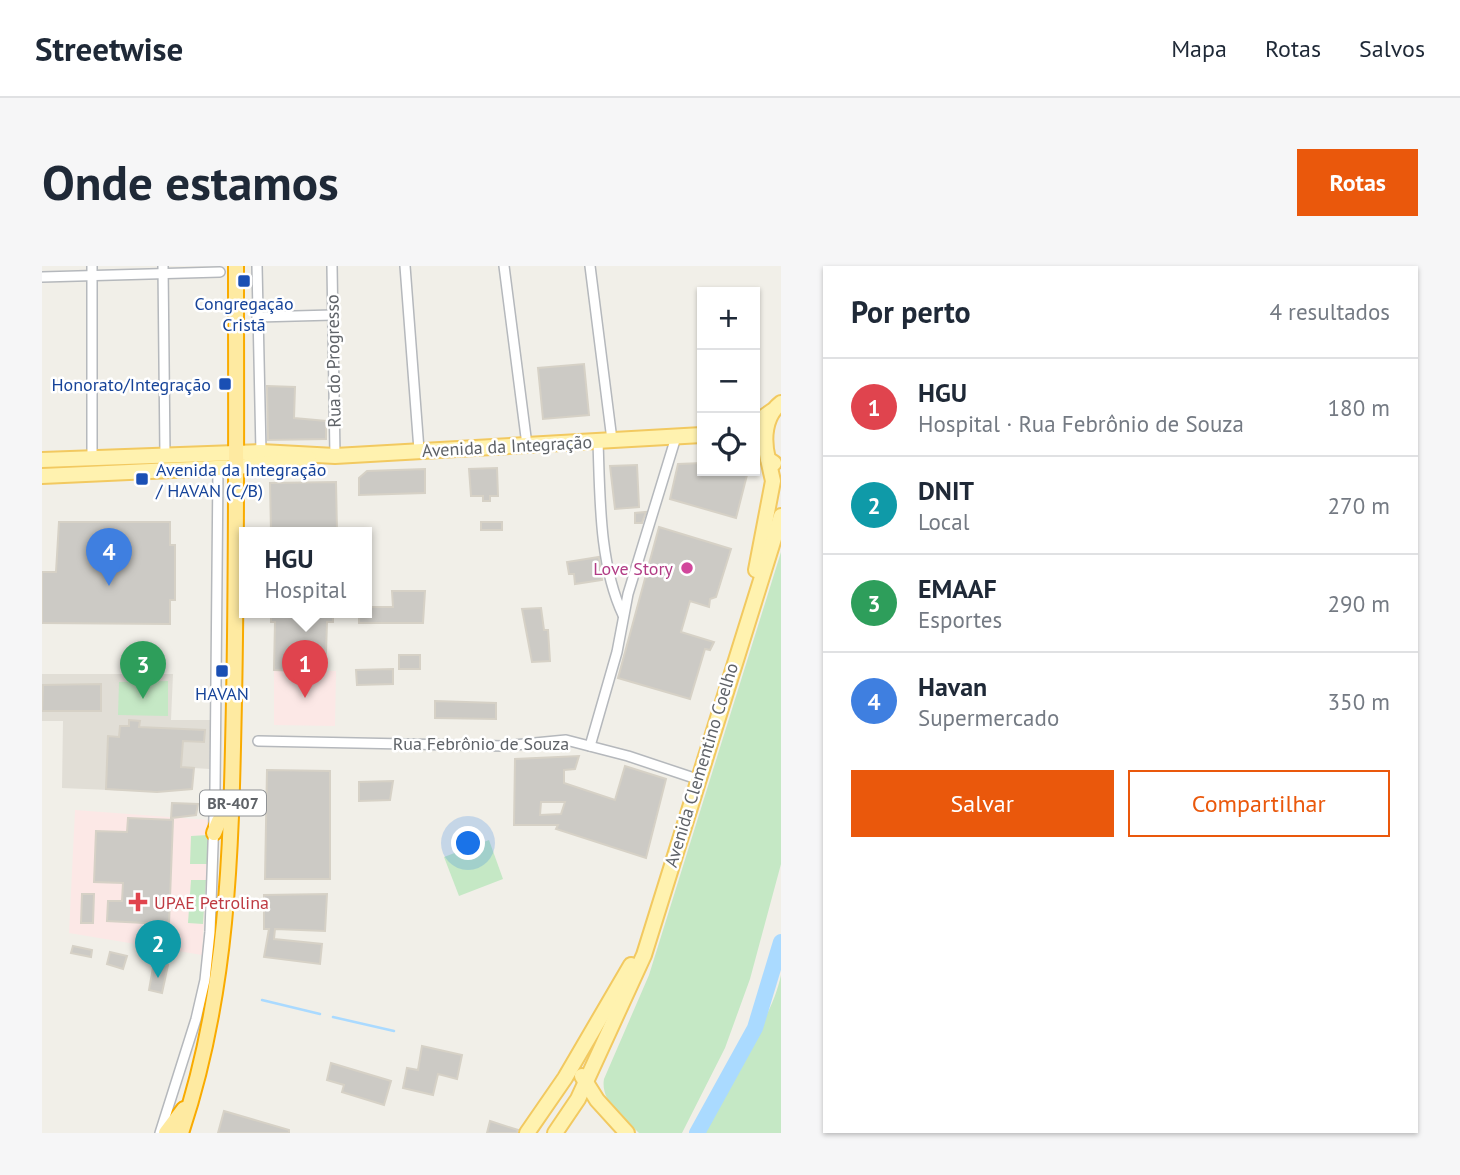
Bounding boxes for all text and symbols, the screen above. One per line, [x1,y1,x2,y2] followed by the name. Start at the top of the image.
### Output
[35,27,183,70] text: Streetwise
[1171,33,1227,64] text: Mapa
[1265,33,1321,64] text: Rotas
[1359,33,1425,64] text: Salvos
[1297,149,1418,216] button: Rotas
[42,150,339,214] text: Onde estamos
[236,273,252,289] marker: Congregação Cristã
[697,287,760,476] map controls
[697,287,760,350] button: +
[194,292,294,336] place label: Congregação Cristã
[851,292,971,331] text: Por perto
[320,294,346,428] street label: Rua do Progresso
[1269,297,1390,326] text: 4 resultados
[697,350,760,413] button: −
[51,373,211,396] place label: Honorato/Integração
[217,376,233,392] marker: Honorato/Integração
[918,376,967,409] text: HGU
[867,393,881,422] text: 1
[1328,393,1390,422] text: 180 m
[918,409,1244,438] text: Hospital · Rua Febrônio de Souza
[697,413,760,476] button: locate
[421,430,593,462] street label: Avenida da Integração
[155,458,326,502] place label: Avenida da Integração / HAVAN (C/B)
[134,471,150,487] marker: Avenida da Integração / HAVAN (C/B)
[918,474,974,507] text: DNIT
[867,491,881,520] text: 2
[1328,491,1390,520] text: 270 m
[918,507,969,536] text: Local
[239,527,372,618] popup
[86,528,132,586] pin: 4
[265,542,314,575] text: HGU
[593,557,674,580] place label: Love Story
[679,560,695,576] marker: Love Story
[918,572,997,605] text: EMAAF
[265,575,347,604] text: Hospital
[867,589,881,618] text: 3
[1328,589,1390,618] text: 290 m
[918,605,1002,634] text: Esportes
[282,640,328,698] pin: 1
[120,641,166,699] pin: 3
[659,660,743,870] street label: Avenida Clementino Coelho
[214,663,230,679] marker: HAVAN
[918,670,987,703] text: Havan
[195,682,249,705] place label: HAVAN
[867,687,881,716] text: 4
[1328,687,1390,716] text: 350 m
[918,703,1059,732] text: Supermercado
[393,732,569,755] street label: Rua Febrônio de Souza
[851,770,1114,837] button: Salvar
[1128,770,1390,837] button: Compartilhar
[200,790,266,816] road number: BR-407
[451,826,485,860] your location
[154,891,269,914] place label: UPAE Petrolina
[128,892,148,912] marker: UPAE Petrolina
[135,920,181,978] pin: 2

